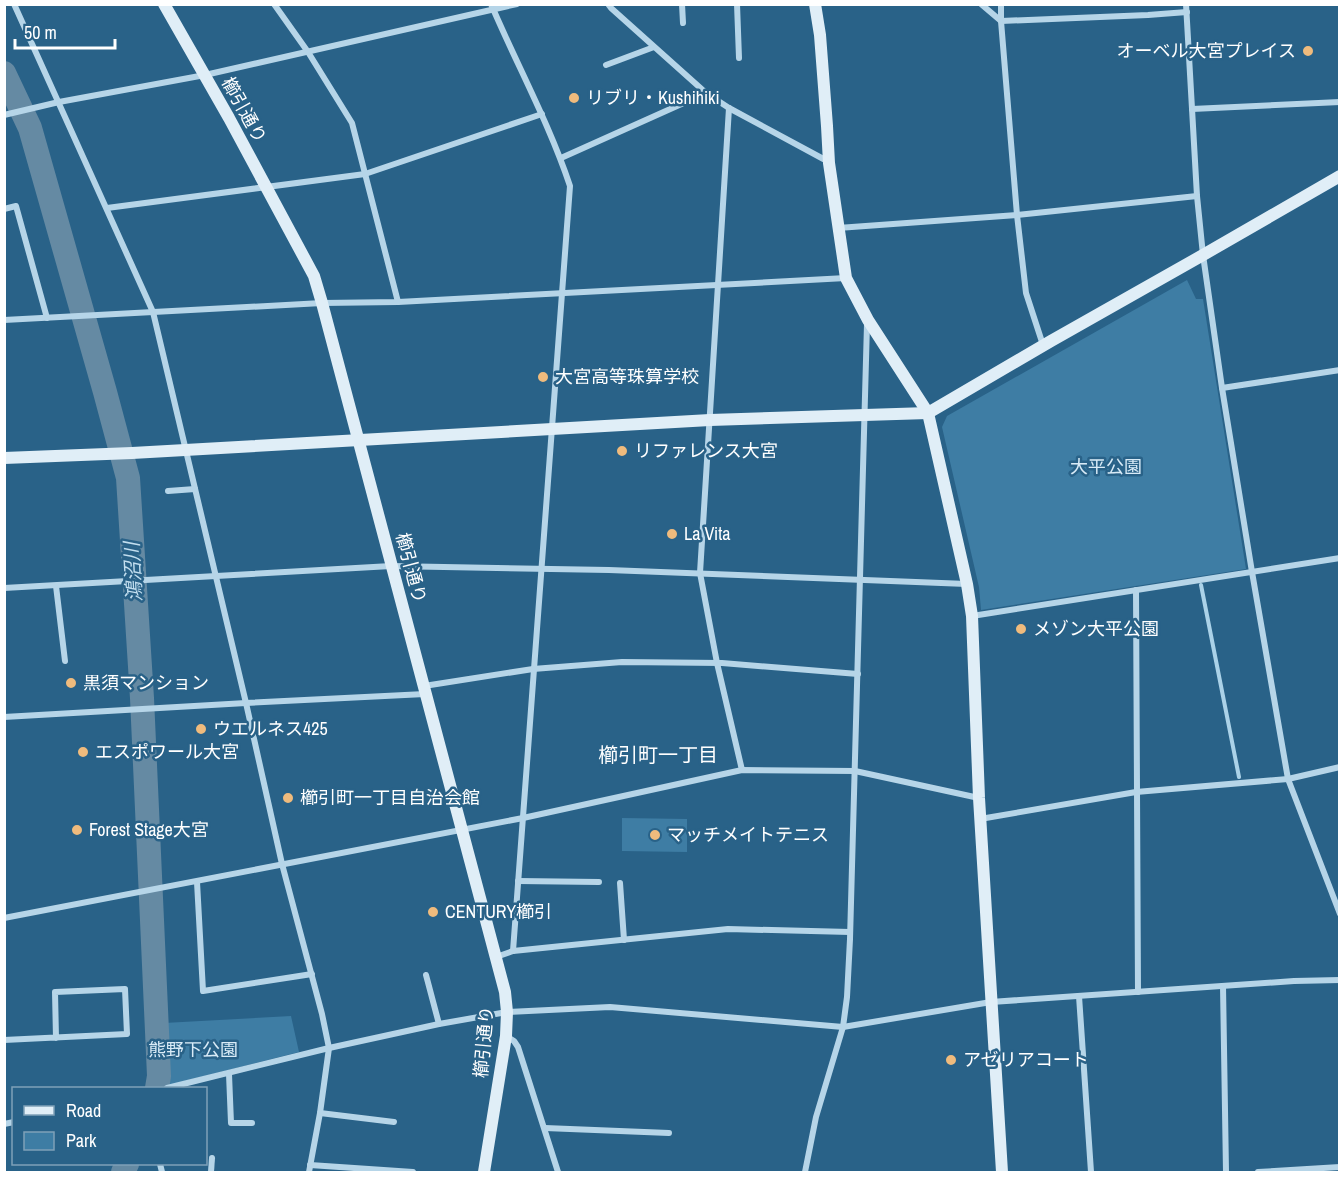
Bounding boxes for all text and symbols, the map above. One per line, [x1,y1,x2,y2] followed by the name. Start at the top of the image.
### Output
[15,12,116,50] scale bar
[24,20,57,45] text: 50 m
[1117,38,1296,63] place label: オーベル大宮プレイス
[1301,44,1315,58] marker: オーベル大宮プレイス
[216,72,273,147] street label: 櫛引通り
[586,85,720,110] place label: リブリ・Kushihiki
[567,91,581,105] marker: リブリ・Kushihiki
[555,364,699,389] place label: 大宮高等珠算学校
[536,370,550,384] marker: 大宮高等珠算学校
[634,438,778,463] place label: リファレンス大宮
[615,444,629,458] marker: リファレンス大宮
[1070,454,1142,479] park label: 大平公園
[684,521,731,546] place label: La Vita
[665,527,679,541] marker: La Vita
[390,530,433,606] street label: 櫛引通り
[117,539,148,603] water label: 鴻沼川
[1033,616,1159,641] place label: メゾン大平公園
[1014,622,1028,636] marker: メゾン大平公園
[83,670,209,695] place label: 黒須マンション
[64,676,78,690] marker: 黒須マンション
[213,716,328,741] place label: ウエルネス425
[194,722,208,736] marker: ウエルネス425
[95,739,239,764] place label: エスポワール大宮
[598,741,718,768] district label: 櫛引町一丁目
[76,745,90,759] marker: エスポワール大宮
[300,785,480,810] place label: 櫛引町一丁目自治会館
[281,791,295,805] marker: 櫛引町一丁目自治会館
[89,817,209,842] place label: Forest Stage大宮
[667,822,829,847] place label: マッチメイトテニス
[70,823,84,837] marker: Forest Stage大宮
[648,828,662,842] marker: マッチメイトテニス
[445,899,552,924] place label: CENTURY櫛引
[426,905,440,919] marker: CENTURY櫛引
[468,1005,499,1079] street label: 櫛引通り
[148,1037,238,1062] park label: 熊野下公園
[963,1047,1089,1072] place label: アゼリアコート
[944,1053,958,1067] marker: アゼリアコート
[12,1087,207,1165] legend
[66,1098,101,1123] text: Road
[66,1128,97,1153] text: Park

